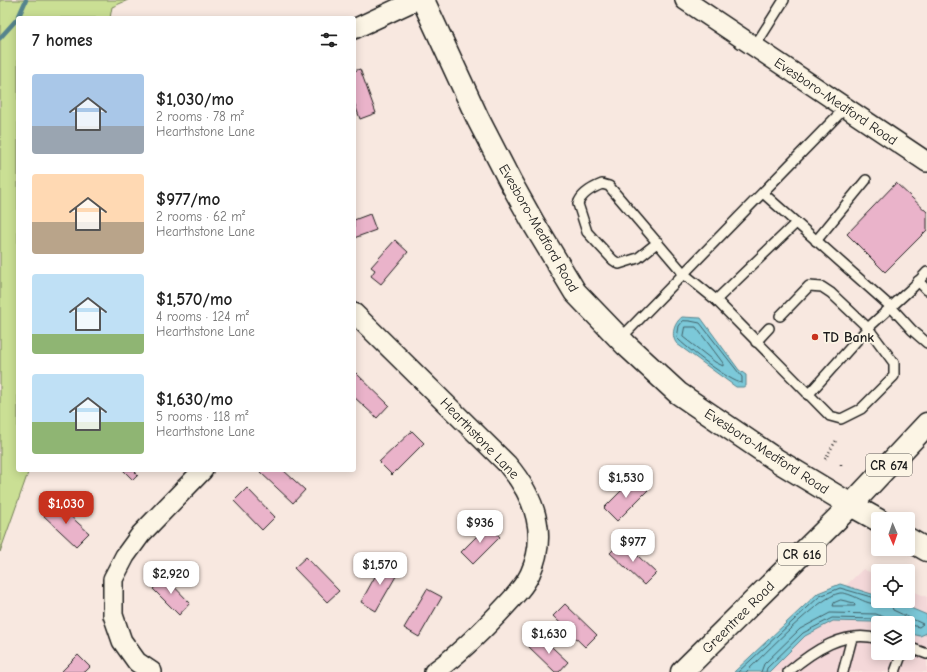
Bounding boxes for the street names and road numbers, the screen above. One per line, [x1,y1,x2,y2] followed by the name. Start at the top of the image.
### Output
[771,54,900,149] street label: Evesboro-Medford Road
[495,161,582,295] street label: Evesboro-Medford Road
[437,394,523,483] street label: Hearthstone Lane
[701,405,832,498] street label: Evesboro-Medford Road
[866,454,912,476] road number: CR 674
[778,543,826,565] road number: CR 616
[699,578,778,657] street label: Greentree Road

